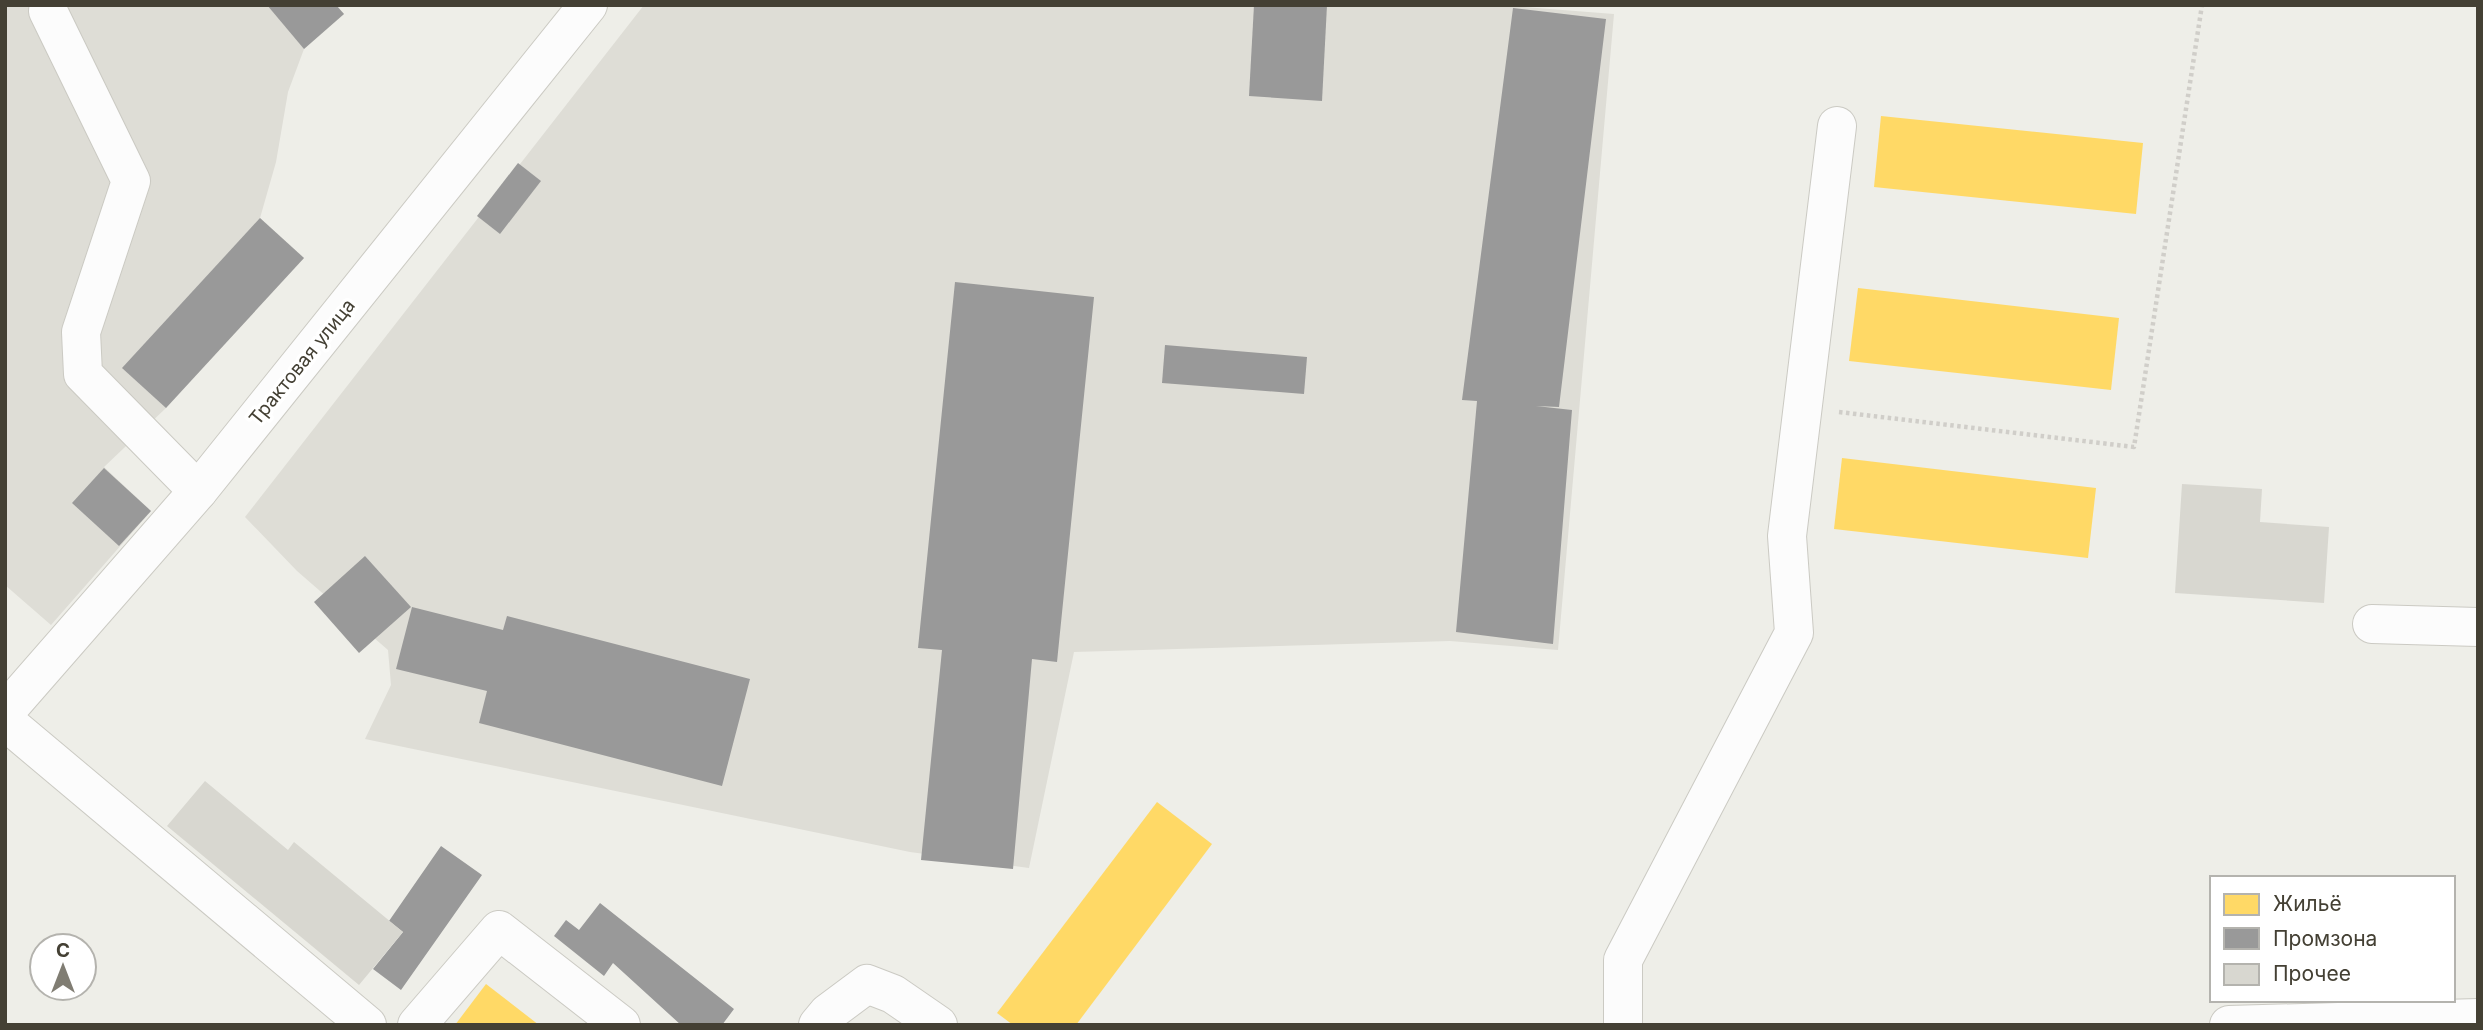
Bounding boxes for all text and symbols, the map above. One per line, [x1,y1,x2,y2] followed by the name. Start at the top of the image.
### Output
[244,294,360,430] street label: Трактовая улица
[2210,876,2455,1002] legend
[2273,891,2342,916] text: Жильё
[2273,926,2377,951] text: Промзона
[28,932,98,1002] north arrow
[56,939,70,962] text: С
[2273,961,2351,986] text: Прочее

